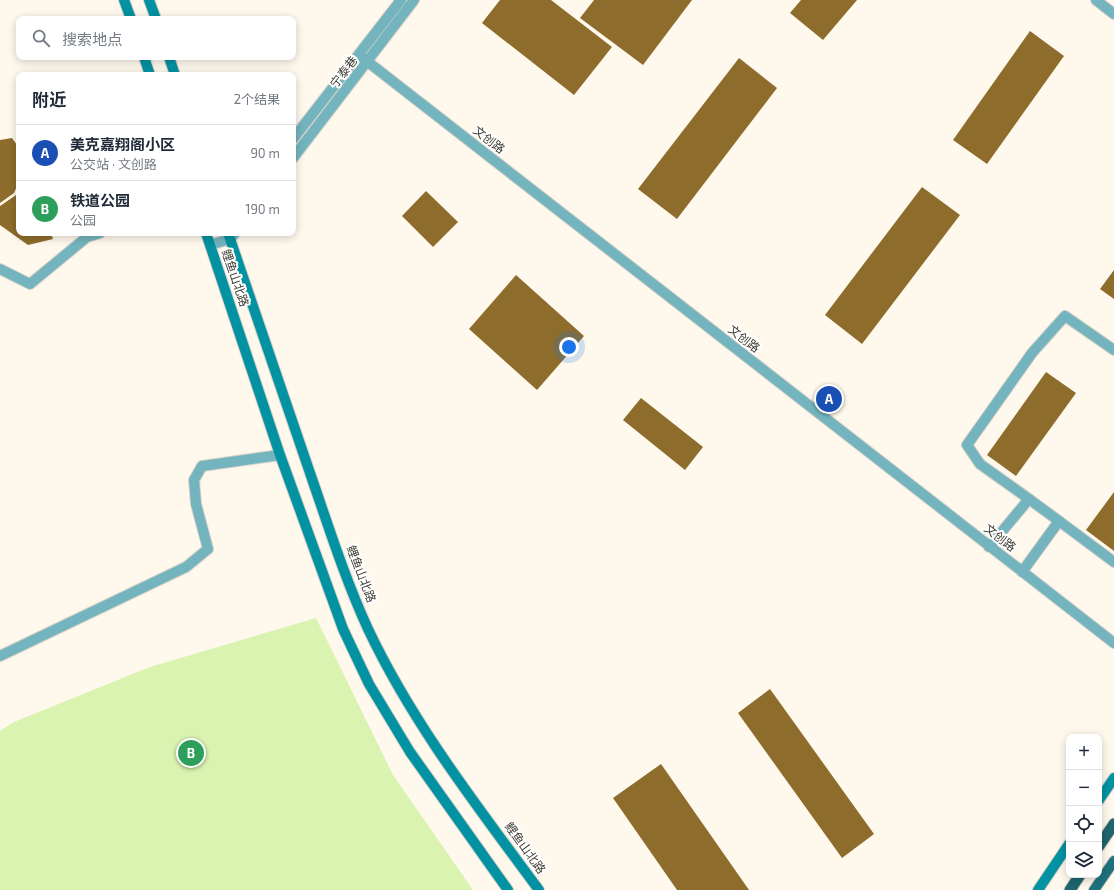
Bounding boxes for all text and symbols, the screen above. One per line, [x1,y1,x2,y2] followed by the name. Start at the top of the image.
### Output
[16,16,296,60] search box
[30,27,52,49] icon: search
[62,30,122,48] text: 搜索地点
[327,53,360,90] street label: 宁泰巷
[32,89,66,109] text: 附近
[234,91,280,107] text: 2个结果
[471,123,508,156] street label: 文创路
[70,135,175,153] text: 美克嘉翔阁小区
[41,145,49,161] text: A
[250,145,280,161] text: 90 m
[70,156,157,172] text: 公交站 · 文创路
[70,191,130,209] text: 铁道公园
[41,201,49,217] text: B
[245,201,280,217] text: 190 m
[70,212,96,228] text: 公园
[220,247,252,308] street label: 鲤鱼山北路
[726,322,763,355] street label: 文创路
[559,337,579,357] your location
[816,384,842,414] pin: A
[982,521,1019,554] street label: 文创路
[345,543,379,604] street label: 鲤鱼山北路
[1066,734,1102,878] map controls
[1066,734,1102,770] button: +
[178,738,204,768] pin: B
[1066,770,1102,806] button: −
[1066,806,1102,842] button: locate
[503,819,549,876] street label: 鲤鱼山北路
[1066,842,1102,878] button: layers

